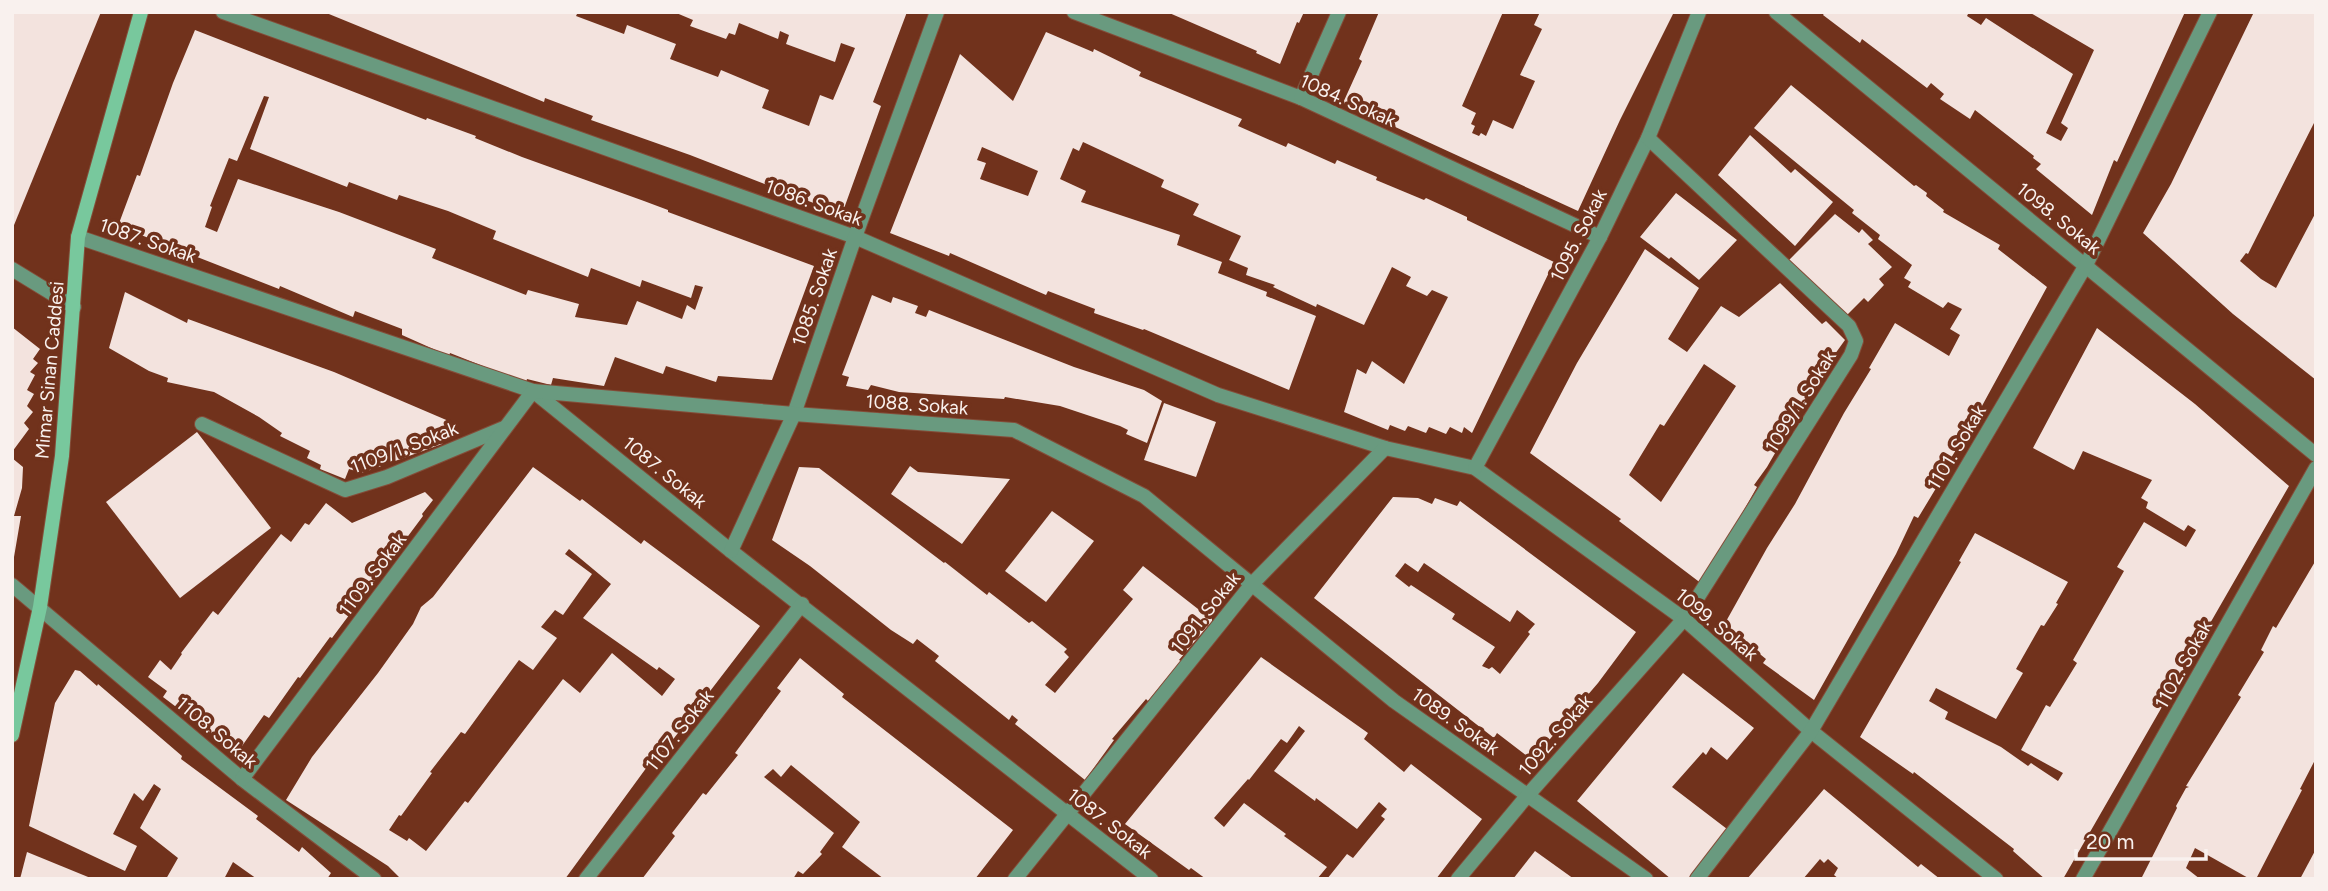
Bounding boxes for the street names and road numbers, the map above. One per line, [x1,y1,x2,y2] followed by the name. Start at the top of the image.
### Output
[1296,69,1400,132] street label: 1084. Sokak
[762,174,866,231] street label: 1086. Sokak
[2012,177,2106,260] street label: 1098. Sokak
[1545,184,1612,285] street label: 1095. Sokak
[96,213,200,268] street label: 1087. Sokak
[787,245,842,349] street label: 1085. Sokak
[30,280,69,460] street label: Mimar Sinan Caddesi
[1760,345,1841,457] street label: 1099/1. Sokak
[865,389,970,420] street label: 1088. Sokak
[1922,400,1991,494] street label: 1101. Sokak
[347,416,462,478] street label: 1109/1. Sokak
[618,432,712,514] street label: 1087. Sokak
[334,528,412,620] street label: 1109. Sokak
[1166,566,1246,658] street label: 1091. Sokak
[1671,583,1763,666] street label: 1099. Sokak
[2150,615,2218,713] street label: 1102. Sokak
[1407,683,1505,760] street label: 1089. Sokak
[640,684,719,776] street label: 1107. Sokak
[1514,689,1598,781] street label: 1092. Sokak
[171,692,263,773] street label: 1108. Sokak
[1063,783,1157,864] street label: 1087. Sokak

